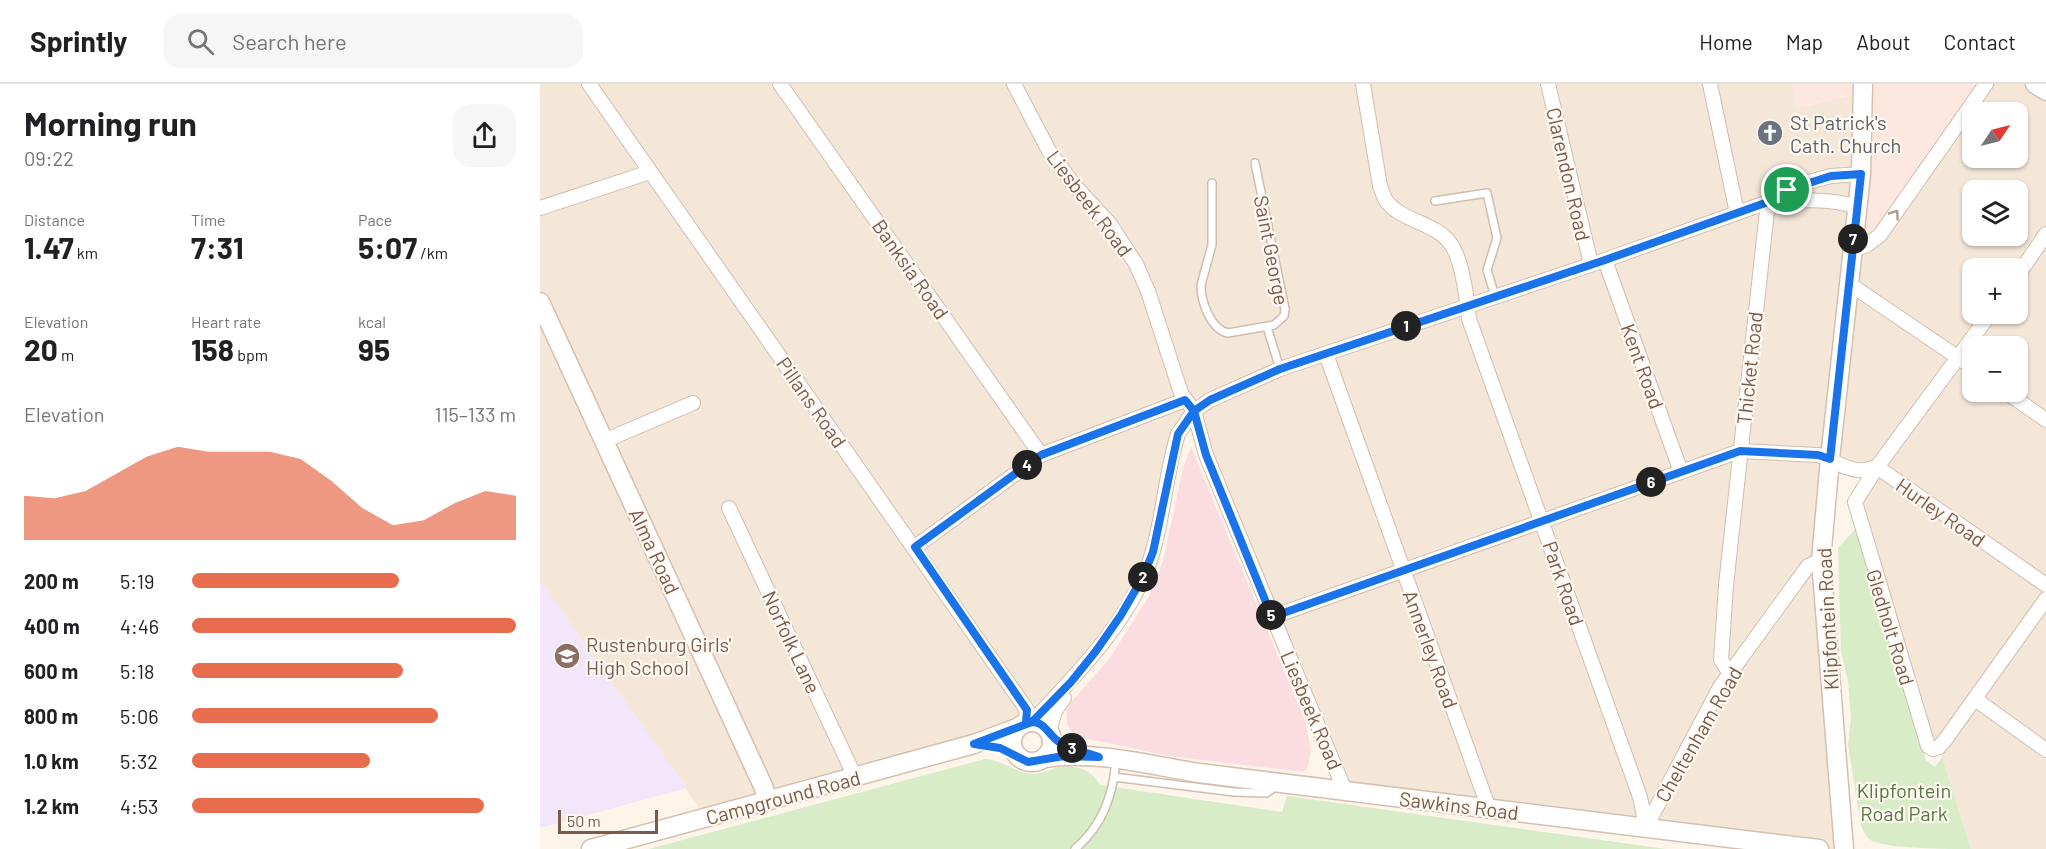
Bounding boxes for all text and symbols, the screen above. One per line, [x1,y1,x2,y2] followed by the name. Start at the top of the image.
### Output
[163,14,583,68] search box
[30,24,127,58] text: Sprintly
[184,25,217,58] icon: search
[232,28,347,54] text: Search here
[1699,29,1753,54] text: Home
[1786,29,1823,54] text: Map
[1856,29,1911,54] text: About
[1944,29,2016,54] text: Contact
[1962,102,2028,168] north arrow
[1962,102,2028,402] map controls
[24,103,197,143] text: Morning run
[453,104,516,167] button: share
[1542,105,1596,243] street label: Clarendon Road
[1790,110,1901,157] place label: St Patrick's Cath. Church
[1755,118,1785,148] church icon: St Patrick's Cath. Church
[1042,145,1138,261] street label: Liesbeek Road
[24,146,74,170] text: 09:22
[1761,164,1812,215] pin
[1770,173,1803,206] icon: arrive
[1962,180,2028,246] button: layers
[1250,193,1294,307] street label: Saint George
[1888,209,1899,220] one-way arrow
[24,210,85,229] text: Distance
[191,210,226,229] text: Time
[358,210,392,229] text: Pace
[868,214,954,324] street label: Banksia Road
[1838,224,1868,254] pin: 7
[24,229,74,265] text: 1.47
[191,229,244,265] text: 7:31
[358,229,417,265] text: 5:07
[1849,229,1857,248] text: 7
[74,243,98,262] text: km
[417,243,448,262] text: /km
[1962,258,2028,324] button: +
[1731,310,1767,426] street label: Thicket Road
[1391,311,1421,341] pin: 1
[24,312,88,331] text: Elevation
[191,312,261,331] text: Heart rate
[358,312,386,331] text: kcal
[1403,316,1409,335] text: 1
[1617,320,1669,412] street label: Kent Road
[24,331,58,367] text: 20
[191,331,234,367] text: 158
[358,331,390,367] text: 95
[1962,336,2028,402] button: −
[58,345,74,364] text: m
[234,345,268,364] text: bpm
[772,352,852,452] street label: Pillans Road
[24,402,105,426] text: Elevation
[435,402,516,426] text: 115–133 m
[1012,450,1042,480] pin: 4
[1022,455,1032,474] text: 4
[1636,467,1666,497] pin: 6
[1647,472,1655,491] text: 6
[1892,472,1990,552] street label: Hurley Road
[625,504,685,598] street label: Alma Road
[1538,538,1590,628] street label: Park Road
[1811,547,1843,691] street label: Klipfontein Road
[1128,562,1158,592] pin: 2
[1862,566,1920,688] street label: Gledholt Road
[1139,567,1147,586] text: 2
[24,569,79,593] text: 200 m
[120,569,154,593] text: 5:19
[758,587,826,697] street label: Norfolk Lane
[1399,587,1463,711] street label: Annerley Road
[1256,600,1286,630] pin: 5
[1267,605,1275,624] text: 5
[24,614,80,638] text: 400 m
[120,614,159,638] text: 4:46
[586,632,732,679] place label: Rustenburg Girls' High School
[552,641,582,671] school or university icon: Rustenburg Girls' High School
[1276,647,1348,773] street label: Liesbeek Road
[24,659,78,683] text: 600 m
[120,659,154,683] text: 5:18
[1650,662,1746,806] street label: Cheltenham Road
[24,704,78,728] text: 800 m
[120,704,159,728] text: 5:06
[1057,733,1087,763] pin: 3
[1068,738,1076,757] text: 3
[24,749,79,773] text: 1.0 km
[120,749,158,773] text: 5:32
[703,765,863,829] street label: Campground Road
[1857,778,1951,825] park label: Klipfontein Road Park
[1398,786,1520,824] street label: Sawkins Road
[24,794,79,818] text: 1.2 km
[120,794,158,818] text: 4:53
[558,807,658,834] scale bar
[567,811,601,830] text: 50 m

